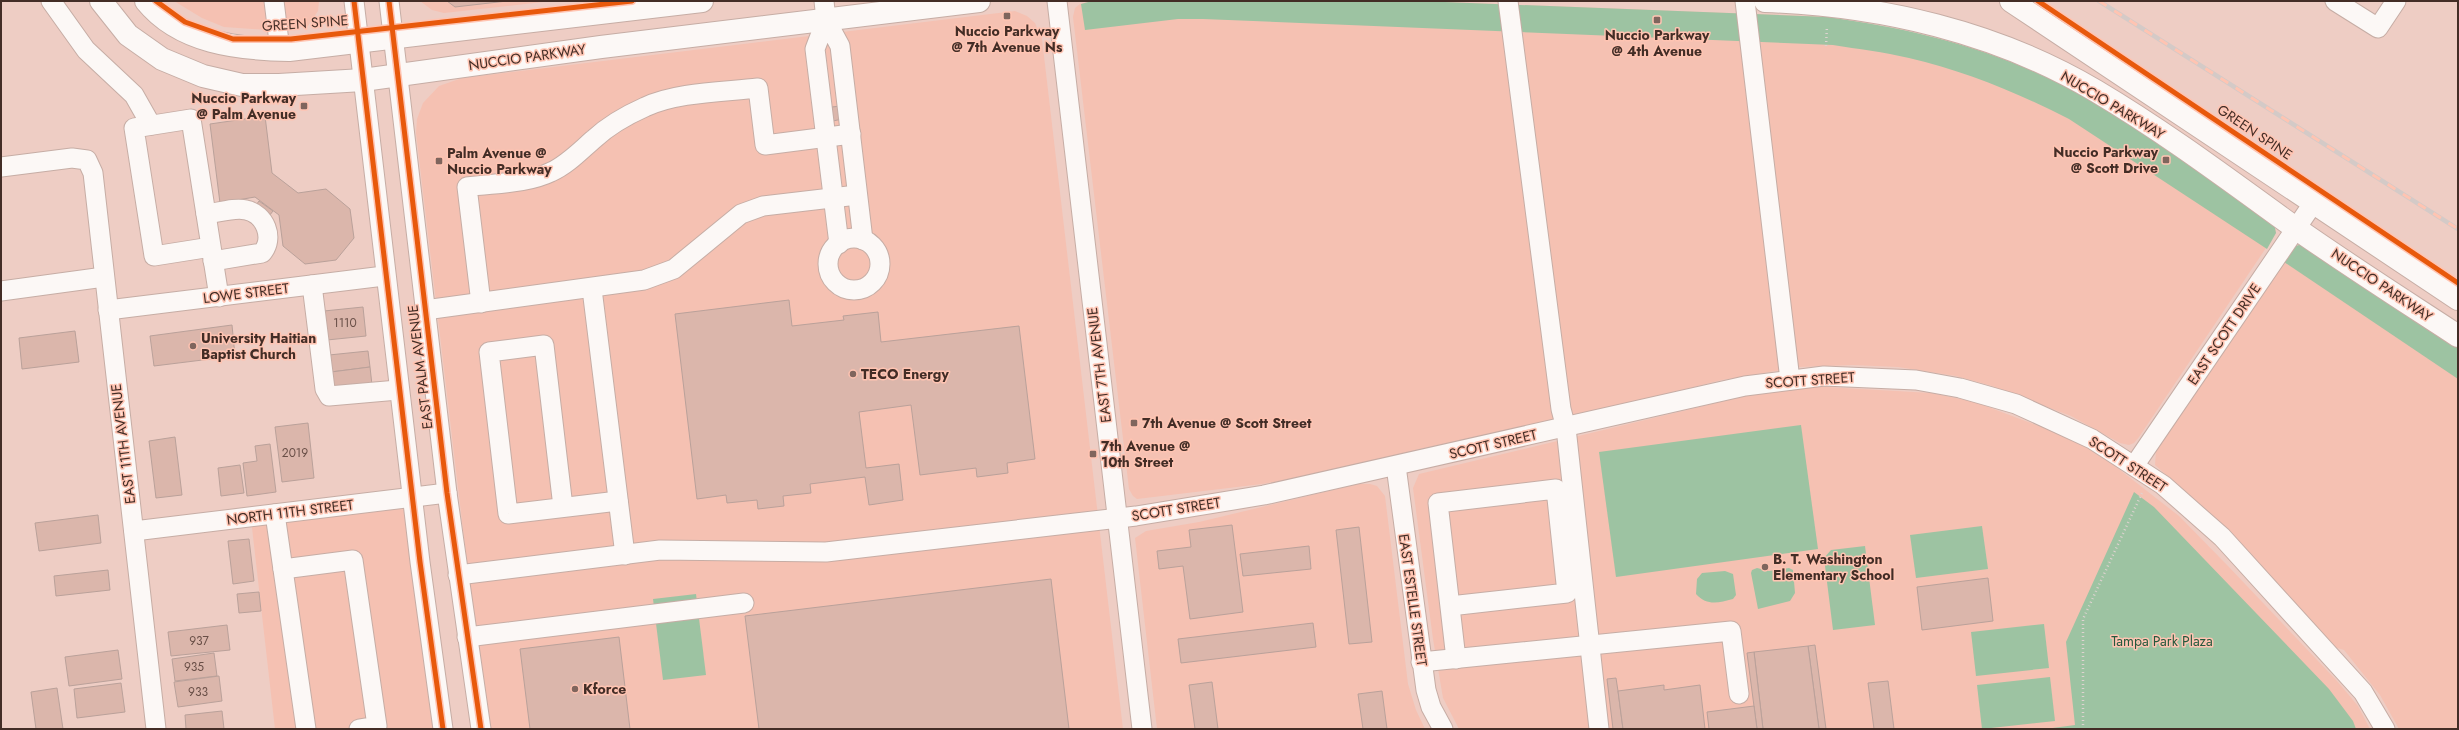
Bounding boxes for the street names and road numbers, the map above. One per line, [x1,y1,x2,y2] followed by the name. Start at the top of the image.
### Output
[261,10,349,36] street label: GREEN SPINE
[467,39,587,75] street label: NUCCIO PARKWAY
[2057,66,2169,144] street label: NUCCIO PARKWAY
[2214,100,2296,164] street label: GREEN SPINE
[2327,244,2437,326] street label: NUCCIO PARKWAY
[202,278,290,308] street label: LOWE STREET
[2183,279,2265,389] street label: EAST SCOTT DRIVE
[402,304,438,430] street label: EAST PALM AVENUE
[1082,306,1116,424] street label: EAST 7TH AVENUE
[1765,367,1856,393] street label: SCOTT STREET
[106,383,140,505] street label: EAST 11TH AVENUE
[1447,424,1539,464] street label: SCOTT STREET
[2085,431,2171,497] street label: SCOTT STREET
[1130,492,1222,526] street label: SCOTT STREET
[225,494,355,530] street label: NORTH 11TH STREET
[1394,533,1432,668] street label: EAST ESTELLE STREET

